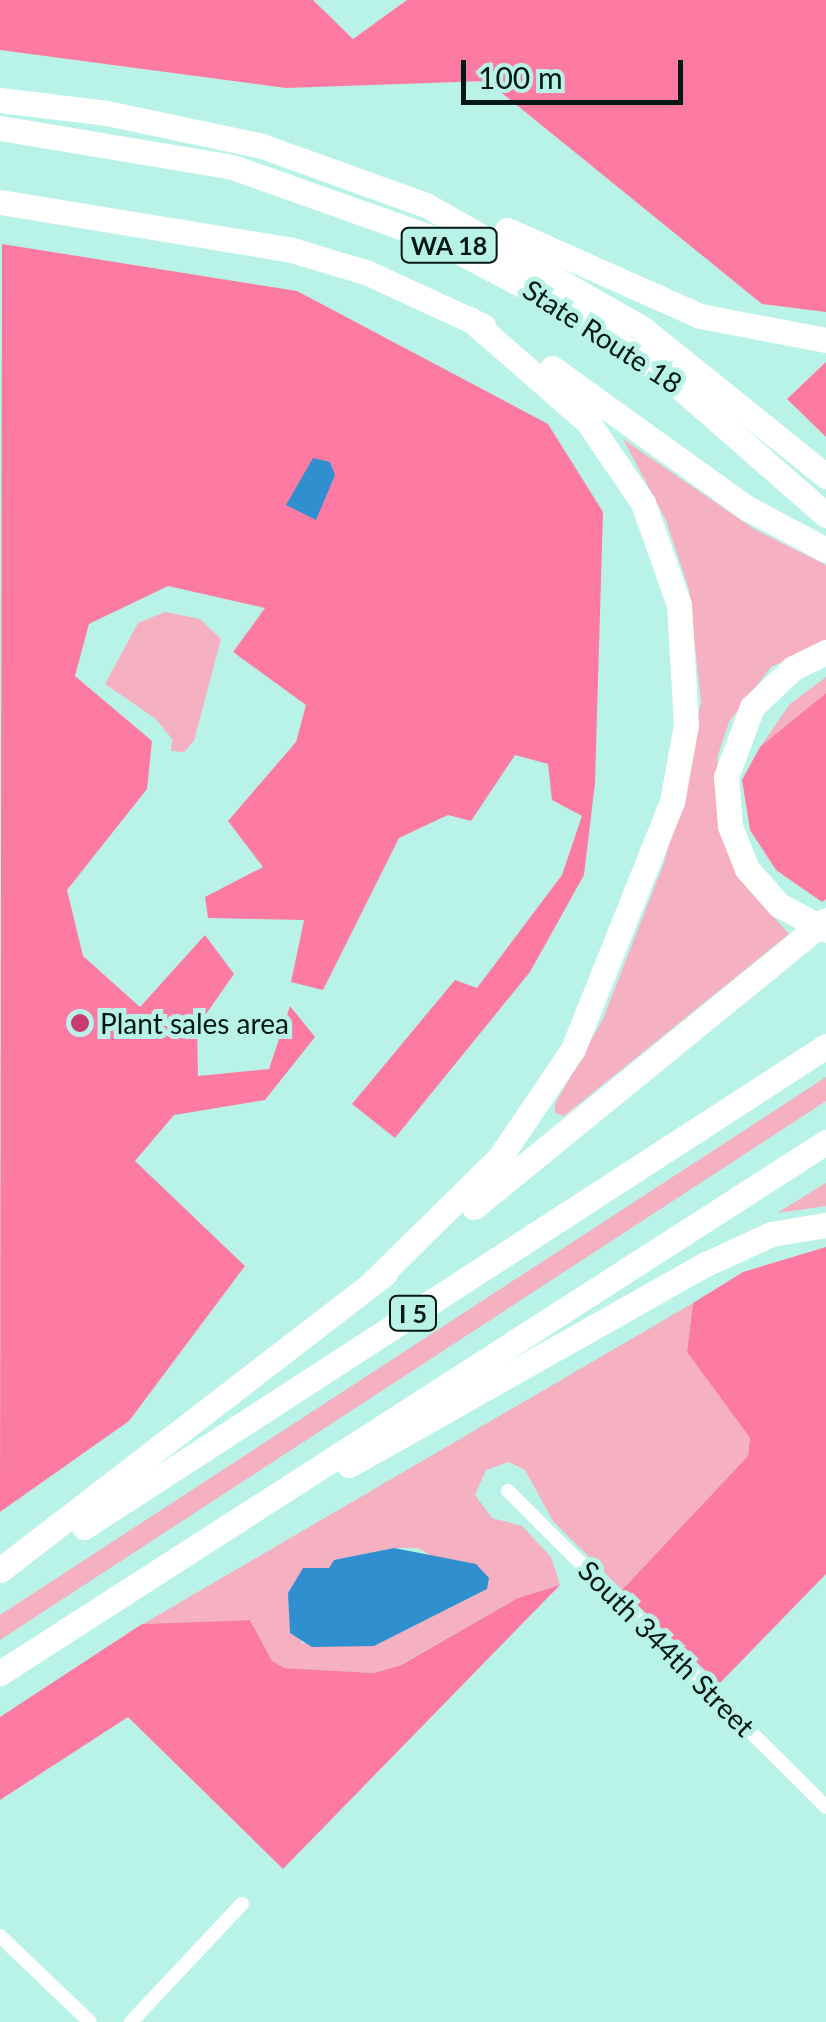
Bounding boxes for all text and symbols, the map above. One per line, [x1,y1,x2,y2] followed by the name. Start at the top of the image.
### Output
[466,40,688,102] scale bar
[478,59,563,95] text: 100 m
[399,225,499,265] road number: WA 18
[517,272,689,400] street label: State Route 18
[100,1006,289,1040] place label: Plant sales area
[69,1012,91,1034] marker: Plant sales area
[388,1293,438,1333] road number: I 5
[572,1553,762,1743] street label: South 344th Street

